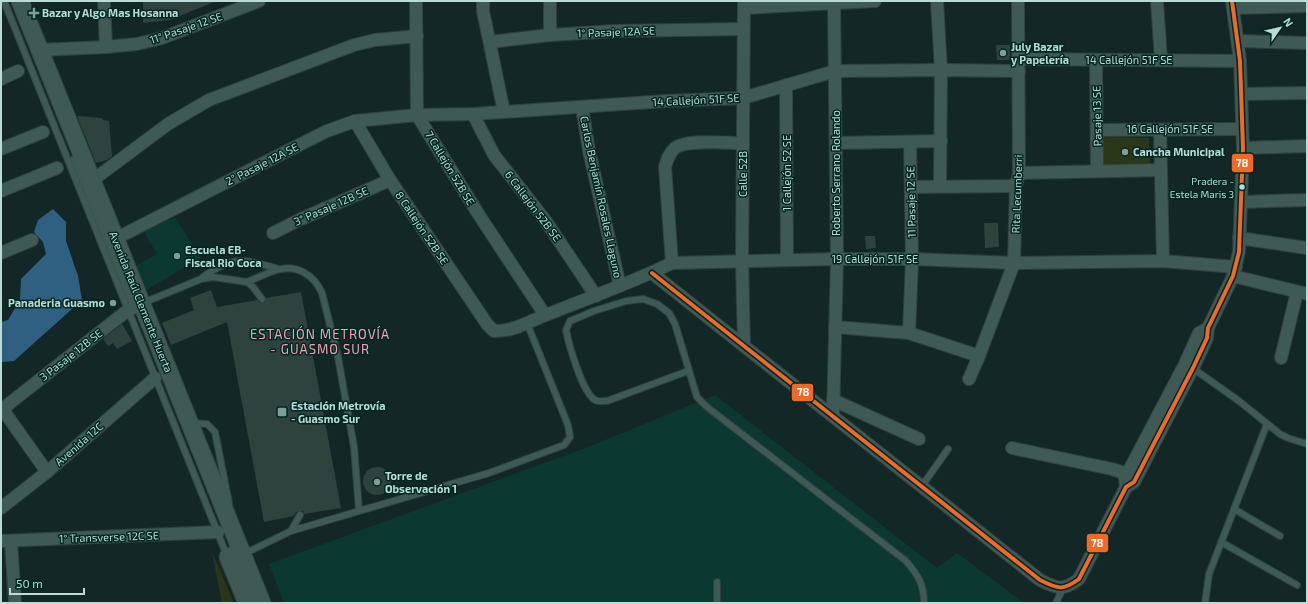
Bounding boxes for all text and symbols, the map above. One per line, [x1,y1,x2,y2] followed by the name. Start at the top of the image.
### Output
[42,6,178,20] place label: Bazar y Algo Mas Hosanna
[29,8,39,18] marker: Bazar y Algo Mas Hosanna
[1260,8,1300,48] north arrow
[148,9,224,47] street label: 11° Pasaje 12 SE
[1281,15,1296,29] text: N
[577,24,655,40] street label: 1° Pasaje 12A SE
[1011,40,1069,67] place label: July Bazar y Papelería
[998,48,1008,58] marker: July Bazar y Papelería
[1086,53,1173,67] street label: 14 Callejón 51F SE
[1089,86,1105,146] street label: Pasaje 13 SE
[652,91,740,109] street label: 14 Callejón 51F SE
[829,110,842,236] street label: Roberto Serrano Rolando
[577,115,625,279] street label: Carlos Benjamín Rosales Llaguno
[1127,122,1213,136] street label: 16 Callejón 51F SE
[422,128,478,208] street label: 7 Callejón 52B SE
[780,135,794,211] street label: 1 Callejón 52 SE
[223,140,301,188] street label: 2° Pasaje 12A SE
[1133,145,1225,158] place label: Cancha Municipal
[1120,147,1130,157] marker: Cancha Municipal
[736,151,749,197] street label: Calle 52B
[1231,153,1254,173] line badge: 78
[1009,154,1024,234] street label: Rita Lecumberri
[1236,156,1248,169] text: 78
[903,166,919,238] street label: 11 Pasaje 12 SE
[502,168,564,244] street label: 6 Callejón 52B SE
[1170,175,1234,200] place label: Pradera - Estela Maris 3
[1237,182,1247,192] marker: Pradera - Estela Maris 3
[292,183,370,229] street label: 3° Pasaje 12B SE
[392,189,452,267] street label: 8 Callejón 52B SE
[107,229,176,374] street label: Avenida Raúl Clemente Huerta
[185,243,261,269] place label: Escuela EB- Fiscal Rio Coca
[172,251,182,261] marker: Escuela EB- Fiscal Rio Coca
[832,252,918,266] street label: 19 Callejón 51F SE
[8,296,106,309] place label: Panaderia Guasmo
[108,298,118,308] marker: Panaderia Guasmo
[250,325,390,357] district label: ESTACIÓN METROVÍA - GUASMO SUR
[37,326,105,384] street label: 3 Pasaje 12B SE
[791,383,814,402] line badge: 78
[797,385,809,398] text: 78
[291,399,385,425] place label: Estación Metrovía - Guasmo Sur
[276,406,288,418] marker: Estación Metrovía - Guasmo Sur
[52,419,105,468] street label: Avenida 12C
[385,469,457,495] place label: Torre de Observación 1
[372,477,382,487] marker: Torre de Observación 1
[59,528,159,545] street label: 1° Transverse 12C SE
[1086,533,1109,553] line badge: 78
[1091,536,1103,549] text: 78
[10,570,84,596] scale bar
[16,576,43,590] text: 50 m

